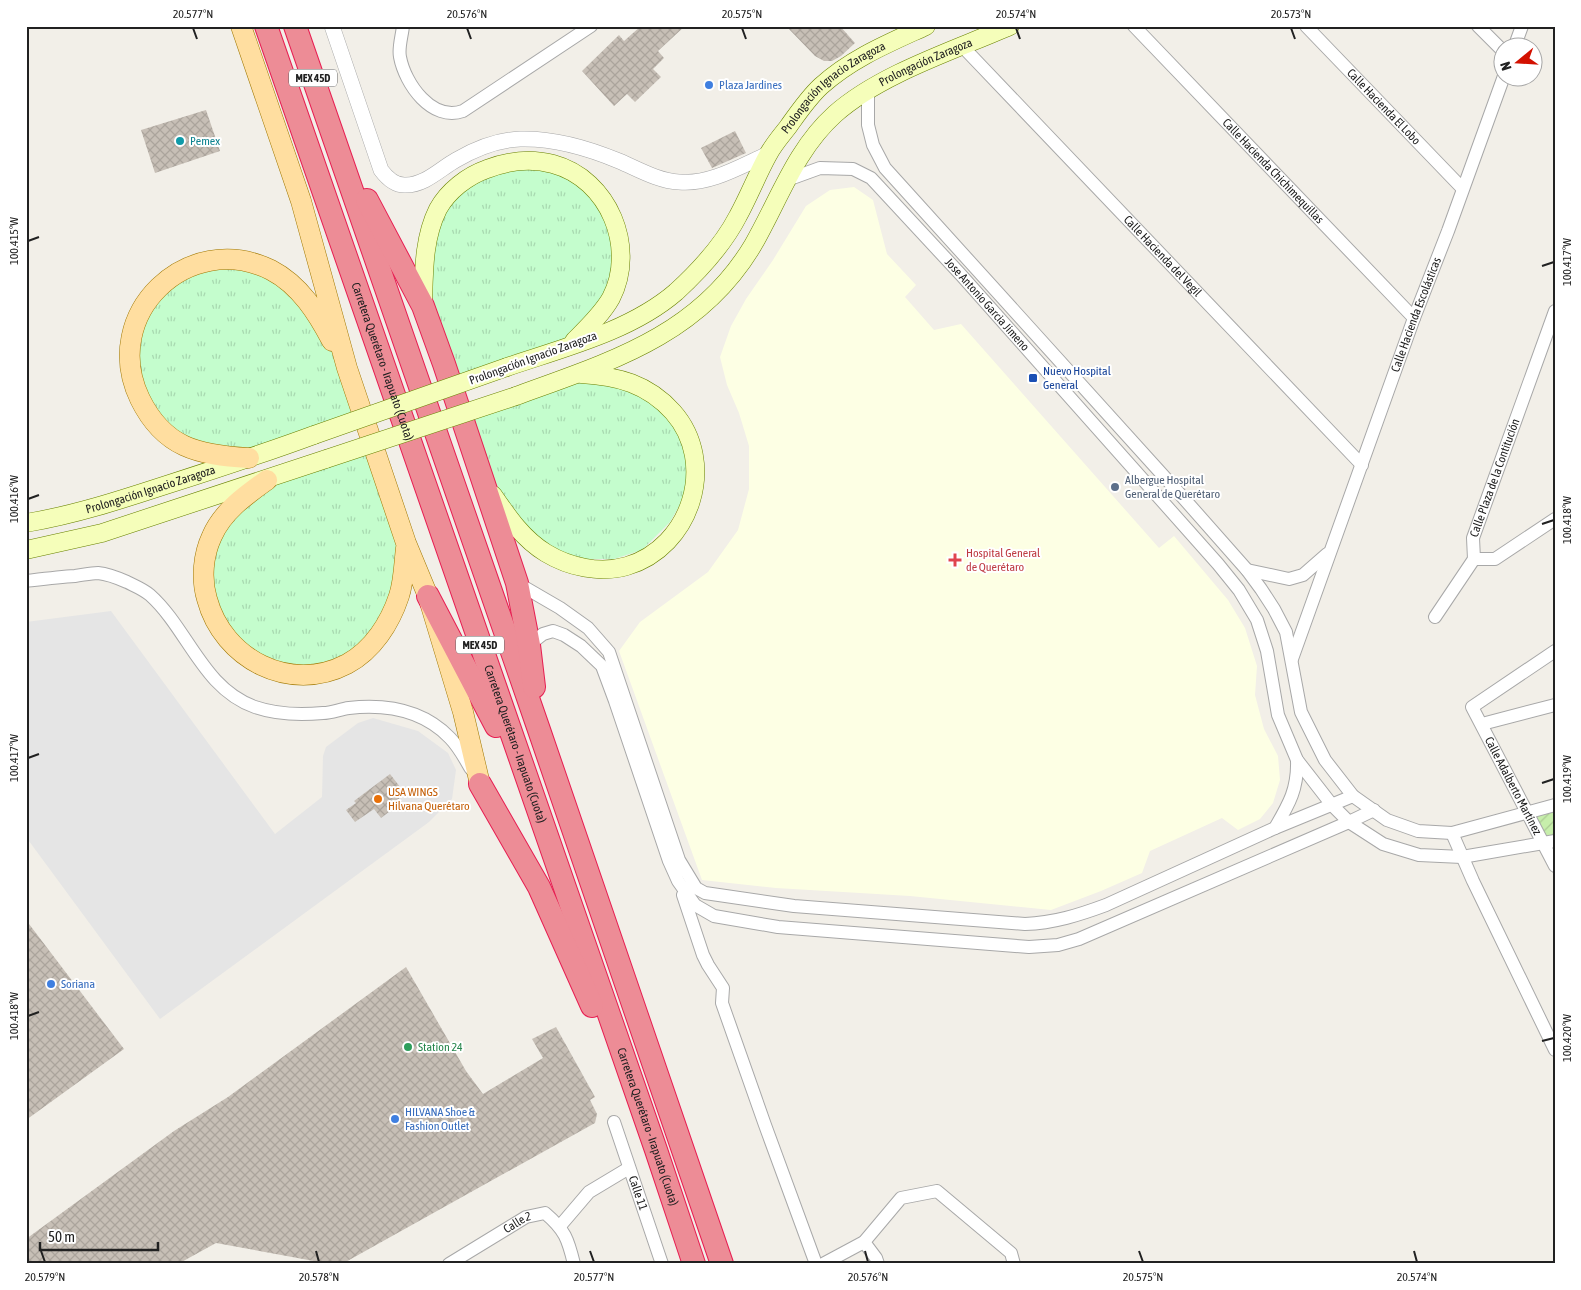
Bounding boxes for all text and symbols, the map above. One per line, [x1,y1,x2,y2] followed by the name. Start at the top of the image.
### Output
[173,7,213,21] text: 20.577°N
[447,7,487,21] text: 20.576°N
[722,7,762,21] text: 20.575°N
[996,7,1036,21] text: 20.574°N
[1271,7,1311,21] text: 20.573°N
[876,35,974,89] street label: Prolongación Zaragoza
[1494,38,1544,88] north arrow
[778,39,887,136] street label: Prolongación Ignacio Zaragoza
[1497,60,1515,72] text: N
[1344,66,1424,148] street label: Calle Hacienda El Lobo
[289,70,337,86] road number: MEX 45D
[719,78,782,92] place label: Plaza Jardines
[703,79,715,91] marker: Plaza Jardines
[1220,116,1327,226] street label: Calle Hacienda Chichimequillas
[190,134,220,148] place label: Pemex
[174,135,186,147] marker: Pemex
[1121,213,1205,300] street label: Calle Hacienda del Vegil
[7,217,21,265] text: 100.415°W
[1560,238,1574,286] text: 100.417°W
[942,255,1032,354] street label: Jose Antonio Garcia Jimeno
[1388,255,1444,374] street label: Calle Hacienda Escolásticas
[349,281,416,442] street label: Carretera Querétaro - Irapuato (Cuota)
[467,328,599,388] street label: Prolongación Ignacio Zaragoza
[1043,364,1112,392] place label: Nuevo Hospital General
[1027,372,1039,384] marker: Nuevo Hospital General
[1467,417,1523,539] street label: Calle Plaza de la Contitución
[84,463,217,516] street label: Prolongación Ignacio Zaragoza
[1125,473,1220,501] place label: Albergue Hospital General de Querétaro
[7,475,21,523] text: 100.416°W
[1109,481,1121,493] marker: Albergue Hospital General de Querétaro
[1560,496,1574,544] text: 100.418°W
[966,546,1041,574] place label: Hospital General de Querétaro
[948,553,962,567] marker: Hospital General de Querétaro
[456,636,504,654] road number: MEX 45D
[481,663,549,825] street label: Carretera Querétaro - Irapuato (Cuota)
[7,734,21,782] text: 100.417°W
[1482,734,1545,838] street label: Calle Adalberto Martínez
[1560,755,1574,803] text: 100.419°W
[388,785,470,813] place label: USA WINGS Hilvana Querétaro
[372,793,384,805] marker: USA WINGS Hilvana Querétaro
[61,977,95,991] place label: Soriana
[45,978,57,990] marker: Soriana
[7,992,21,1040] text: 100.418°W
[1560,1014,1574,1062] text: 100.420°W
[418,1040,463,1054] place label: Station 24
[402,1041,414,1053] marker: Station 24
[614,1046,681,1208] street label: Carretera Querétaro - Irapuato (Cuota)
[405,1105,476,1133] place label: HILVANA Shoe & Fashion Outlet
[389,1113,401,1125] marker: HILVANA Shoe & Fashion Outlet
[626,1174,650,1213] street label: Calle 11
[501,1209,532,1236] street label: Calle 2
[40,1220,158,1252] scale bar
[48,1228,75,1245] text: 50 m
[25,1270,65,1284] text: 20.579°N
[299,1270,339,1284] text: 20.578°N
[574,1270,614,1284] text: 20.577°N
[848,1270,888,1284] text: 20.576°N
[1123,1270,1163,1284] text: 20.575°N
[1397,1270,1437,1284] text: 20.574°N

